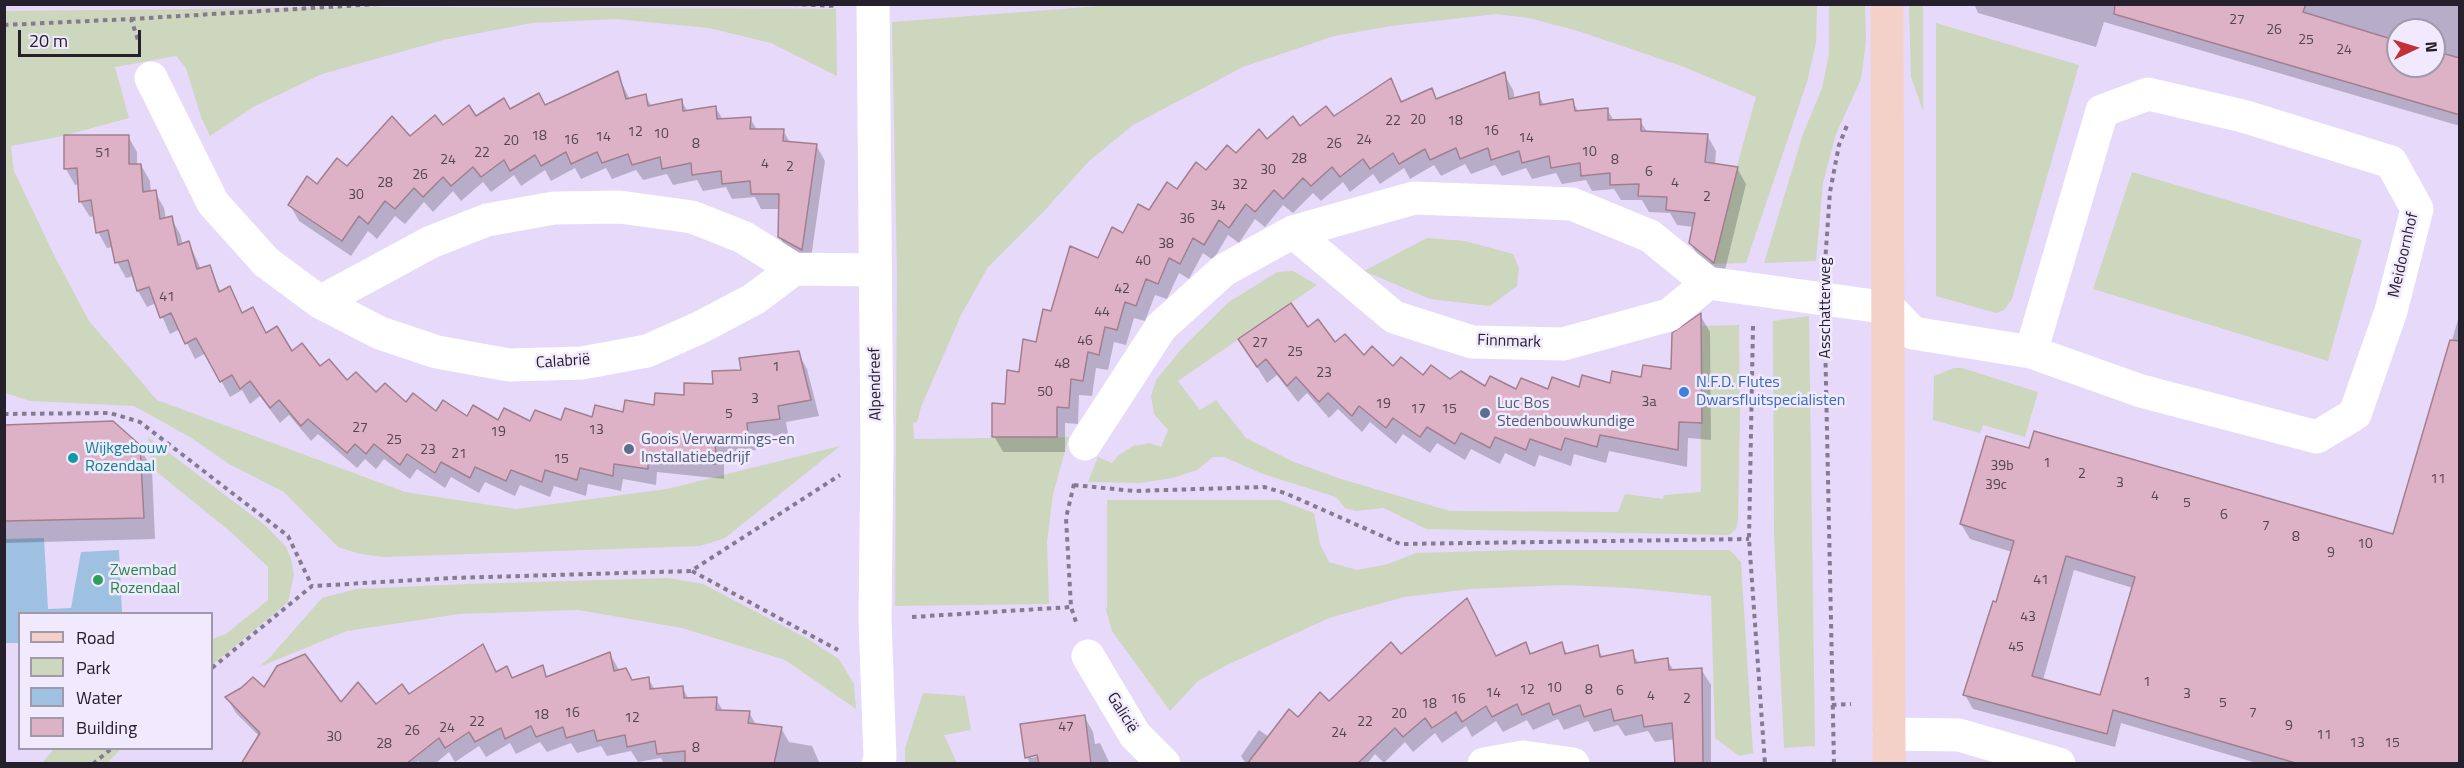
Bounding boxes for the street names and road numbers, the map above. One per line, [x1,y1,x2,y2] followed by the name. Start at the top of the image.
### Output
[2385,211,2423,299] street label: Meidoornhof
[1816,257,1836,359] street label: Asschatterweg
[1477,331,1541,353] street label: Finnmark
[866,347,886,421] street label: Alpendreef
[535,351,591,373] street label: Calabrië
[1102,689,1142,737] street label: Galicië

